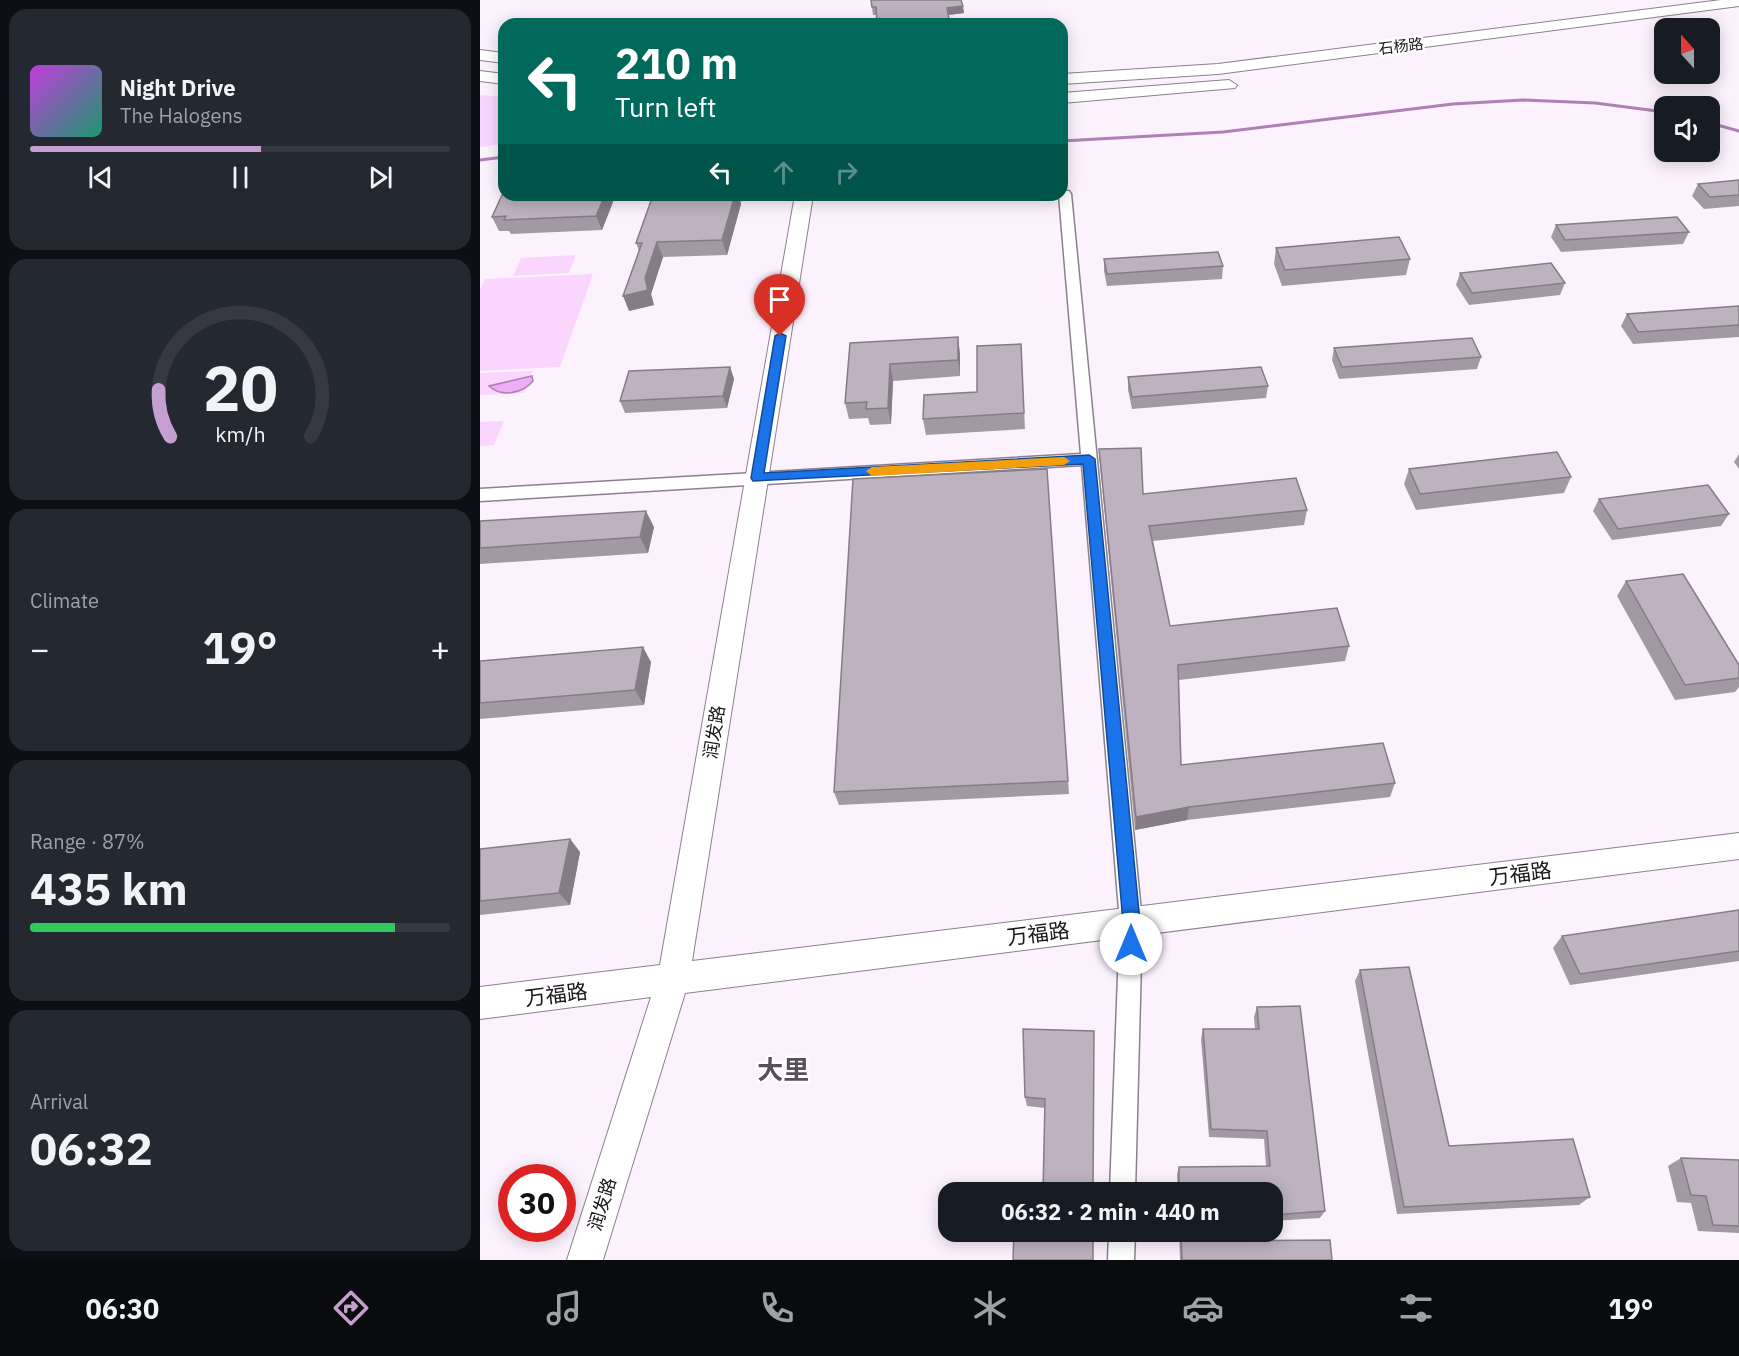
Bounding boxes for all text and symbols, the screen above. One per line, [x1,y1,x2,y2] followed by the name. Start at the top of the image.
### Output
[1654,18,1720,84] north arrow
[1654,18,1720,162] map controls
[1378,34,1424,58] street label: 石杨路
[615,36,738,91] text: 210 m
[516,42,594,120] icon: left
[120,73,236,102] text: Night Drive
[615,89,716,124] text: Turn left
[1654,96,1720,162] button: sound
[120,102,242,129] text: The Halogens
[704,156,737,189] icon: left
[767,156,800,189] icon: ahead
[830,156,863,189] icon: right
[84,161,117,194] icon: previous
[224,161,257,194] icon: pause
[364,161,397,194] icon: next
[754,274,805,336] pin
[763,283,796,316] icon: arrive
[203,347,277,428] text: 20
[215,420,265,448] text: km/h
[30,587,99,614] text: Climate
[202,618,278,676] text: 19°
[30,627,50,670] text: −
[430,627,450,670] text: +
[698,704,730,760] street label: 润发路
[30,828,145,855] text: Range · 87%
[1487,855,1553,891] street label: 万福路
[30,859,188,917] text: 435 km
[1099,912,1163,976] position arrow
[1005,915,1071,951] street label: 万福路
[523,976,589,1012] street label: 万福路
[757,1052,809,1086] district label: 大里
[30,1088,88,1115] text: Arrival
[30,1119,153,1177] text: 06:32
[498,1164,576,1242] speed limit sign: 30
[583,1175,621,1233] street label: 润发路
[1001,1197,1220,1226] text: 06:32 · 2 min · 440 m
[330,1287,372,1329] icon: directions
[543,1287,585,1329] icon: music
[756,1287,798,1329] icon: phone
[969,1287,1011,1329] icon: climate
[1182,1287,1224,1329] icon: car
[1395,1287,1437,1329] icon: filters
[86,1291,159,1326] text: 06:30
[1608,1291,1653,1326] text: 19°

